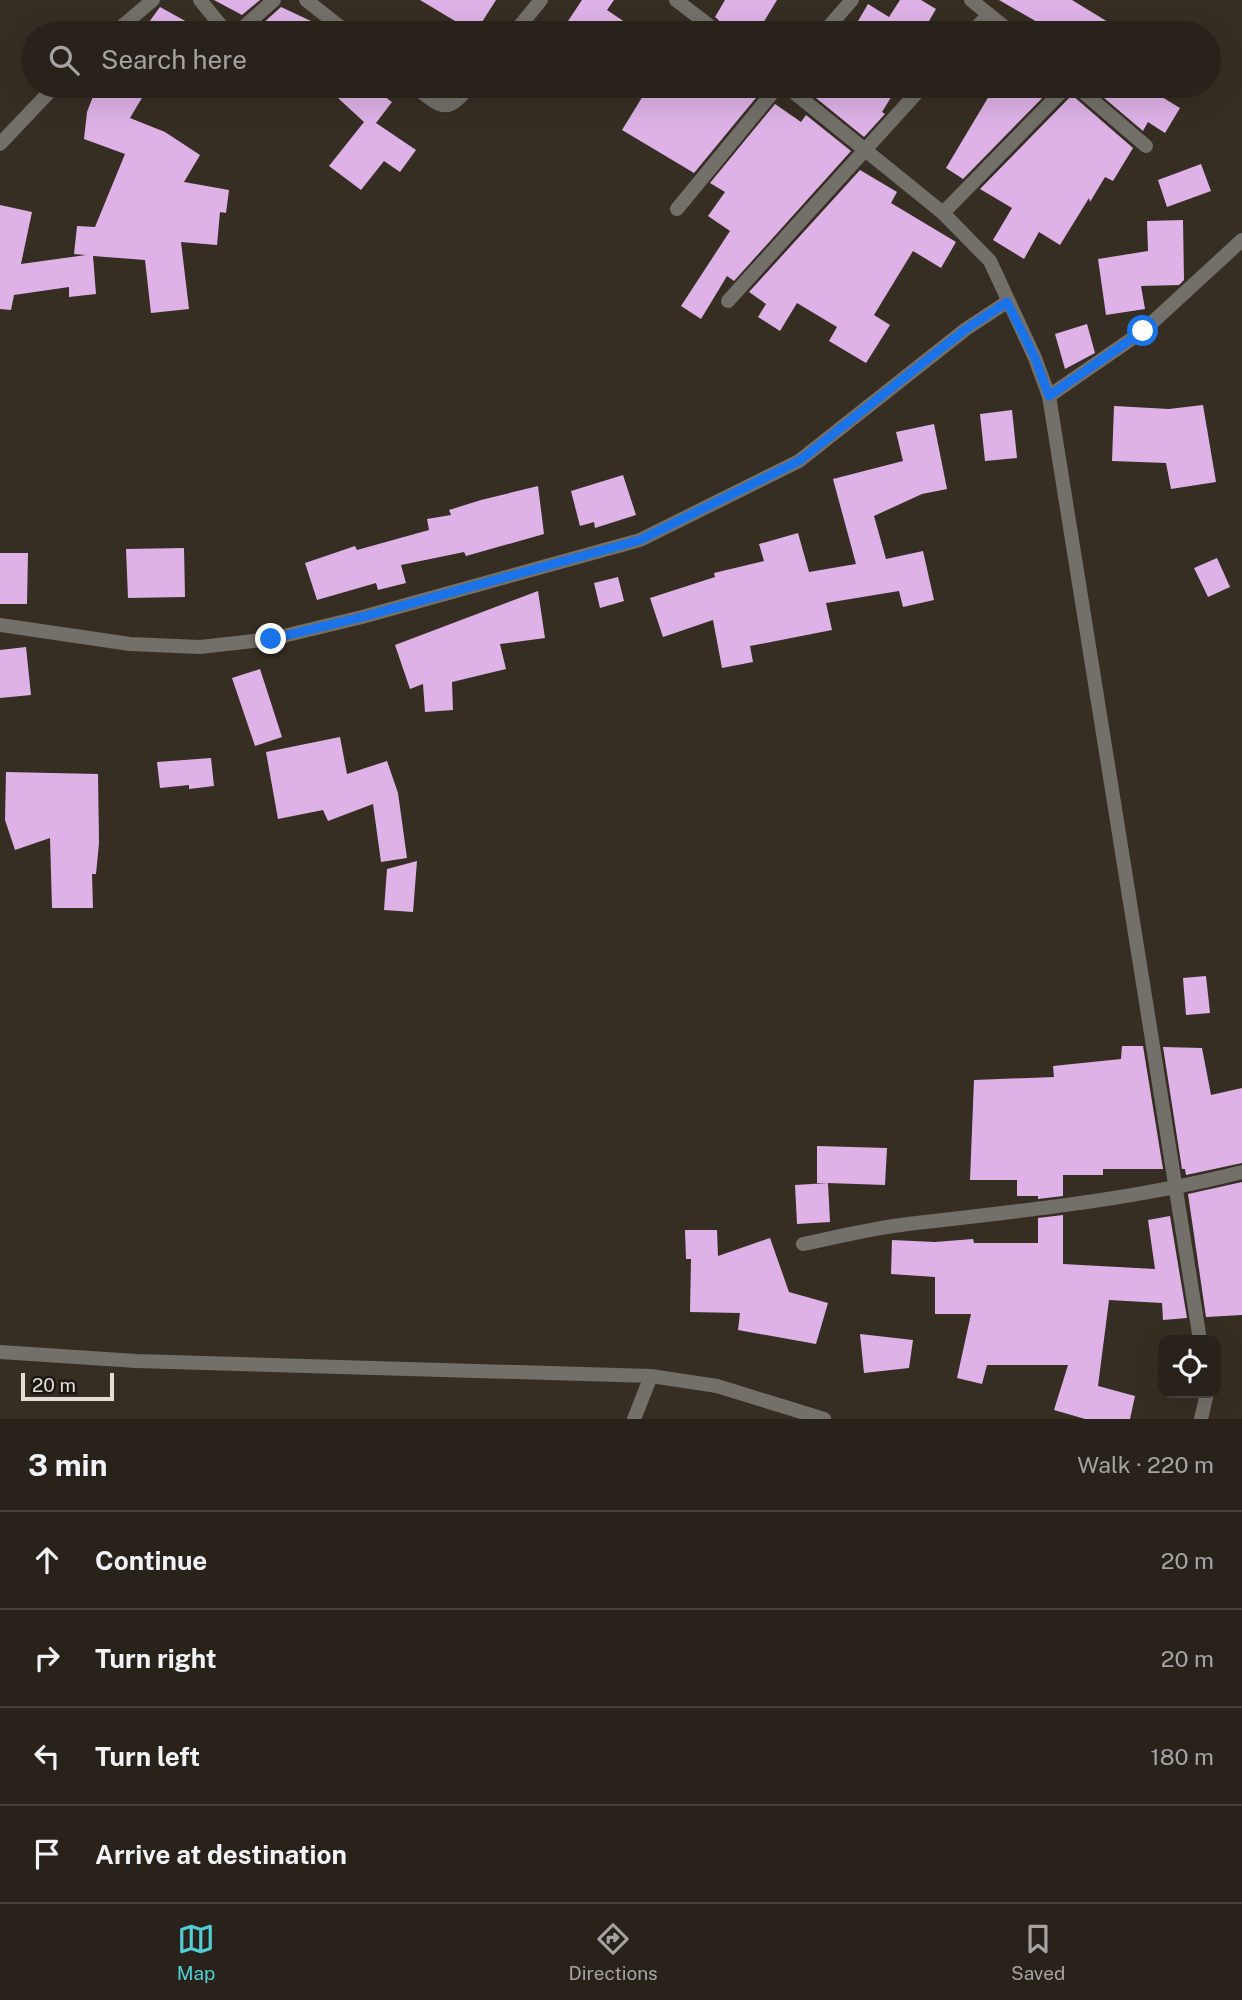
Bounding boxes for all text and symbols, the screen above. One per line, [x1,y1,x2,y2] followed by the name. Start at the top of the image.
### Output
[21,21,1221,98] search box
[45,41,83,79] icon: search
[101,44,247,75] text: Search here
[1127,315,1158,346] route start
[255,623,286,654] route end
[1158,1335,1221,1398] map controls
[1158,1335,1221,1398] button: locate
[21,1370,114,1402] scale bar
[32,1374,76,1396] text: 20 m
[28,1447,107,1483] text: 3 min
[1077,1451,1214,1478] text: Walk · 220 m
[28,1541,66,1579] icon: ahead
[95,1545,207,1576] text: Continue
[1161,1547,1214,1574] text: 20 m
[28,1639,66,1677] icon: right
[95,1643,217,1674] text: Turn right
[1161,1645,1214,1672] text: 20 m
[28,1737,66,1775] icon: left
[95,1741,200,1772] text: Turn left
[1150,1743,1214,1770] text: 180 m
[28,1835,66,1873] icon: arrive
[95,1839,347,1870] text: Arrive at destination
[177,1920,215,1984] tab: Map
[568,1920,658,1984] tab: Directions
[1011,1920,1065,1984] tab: Saved

